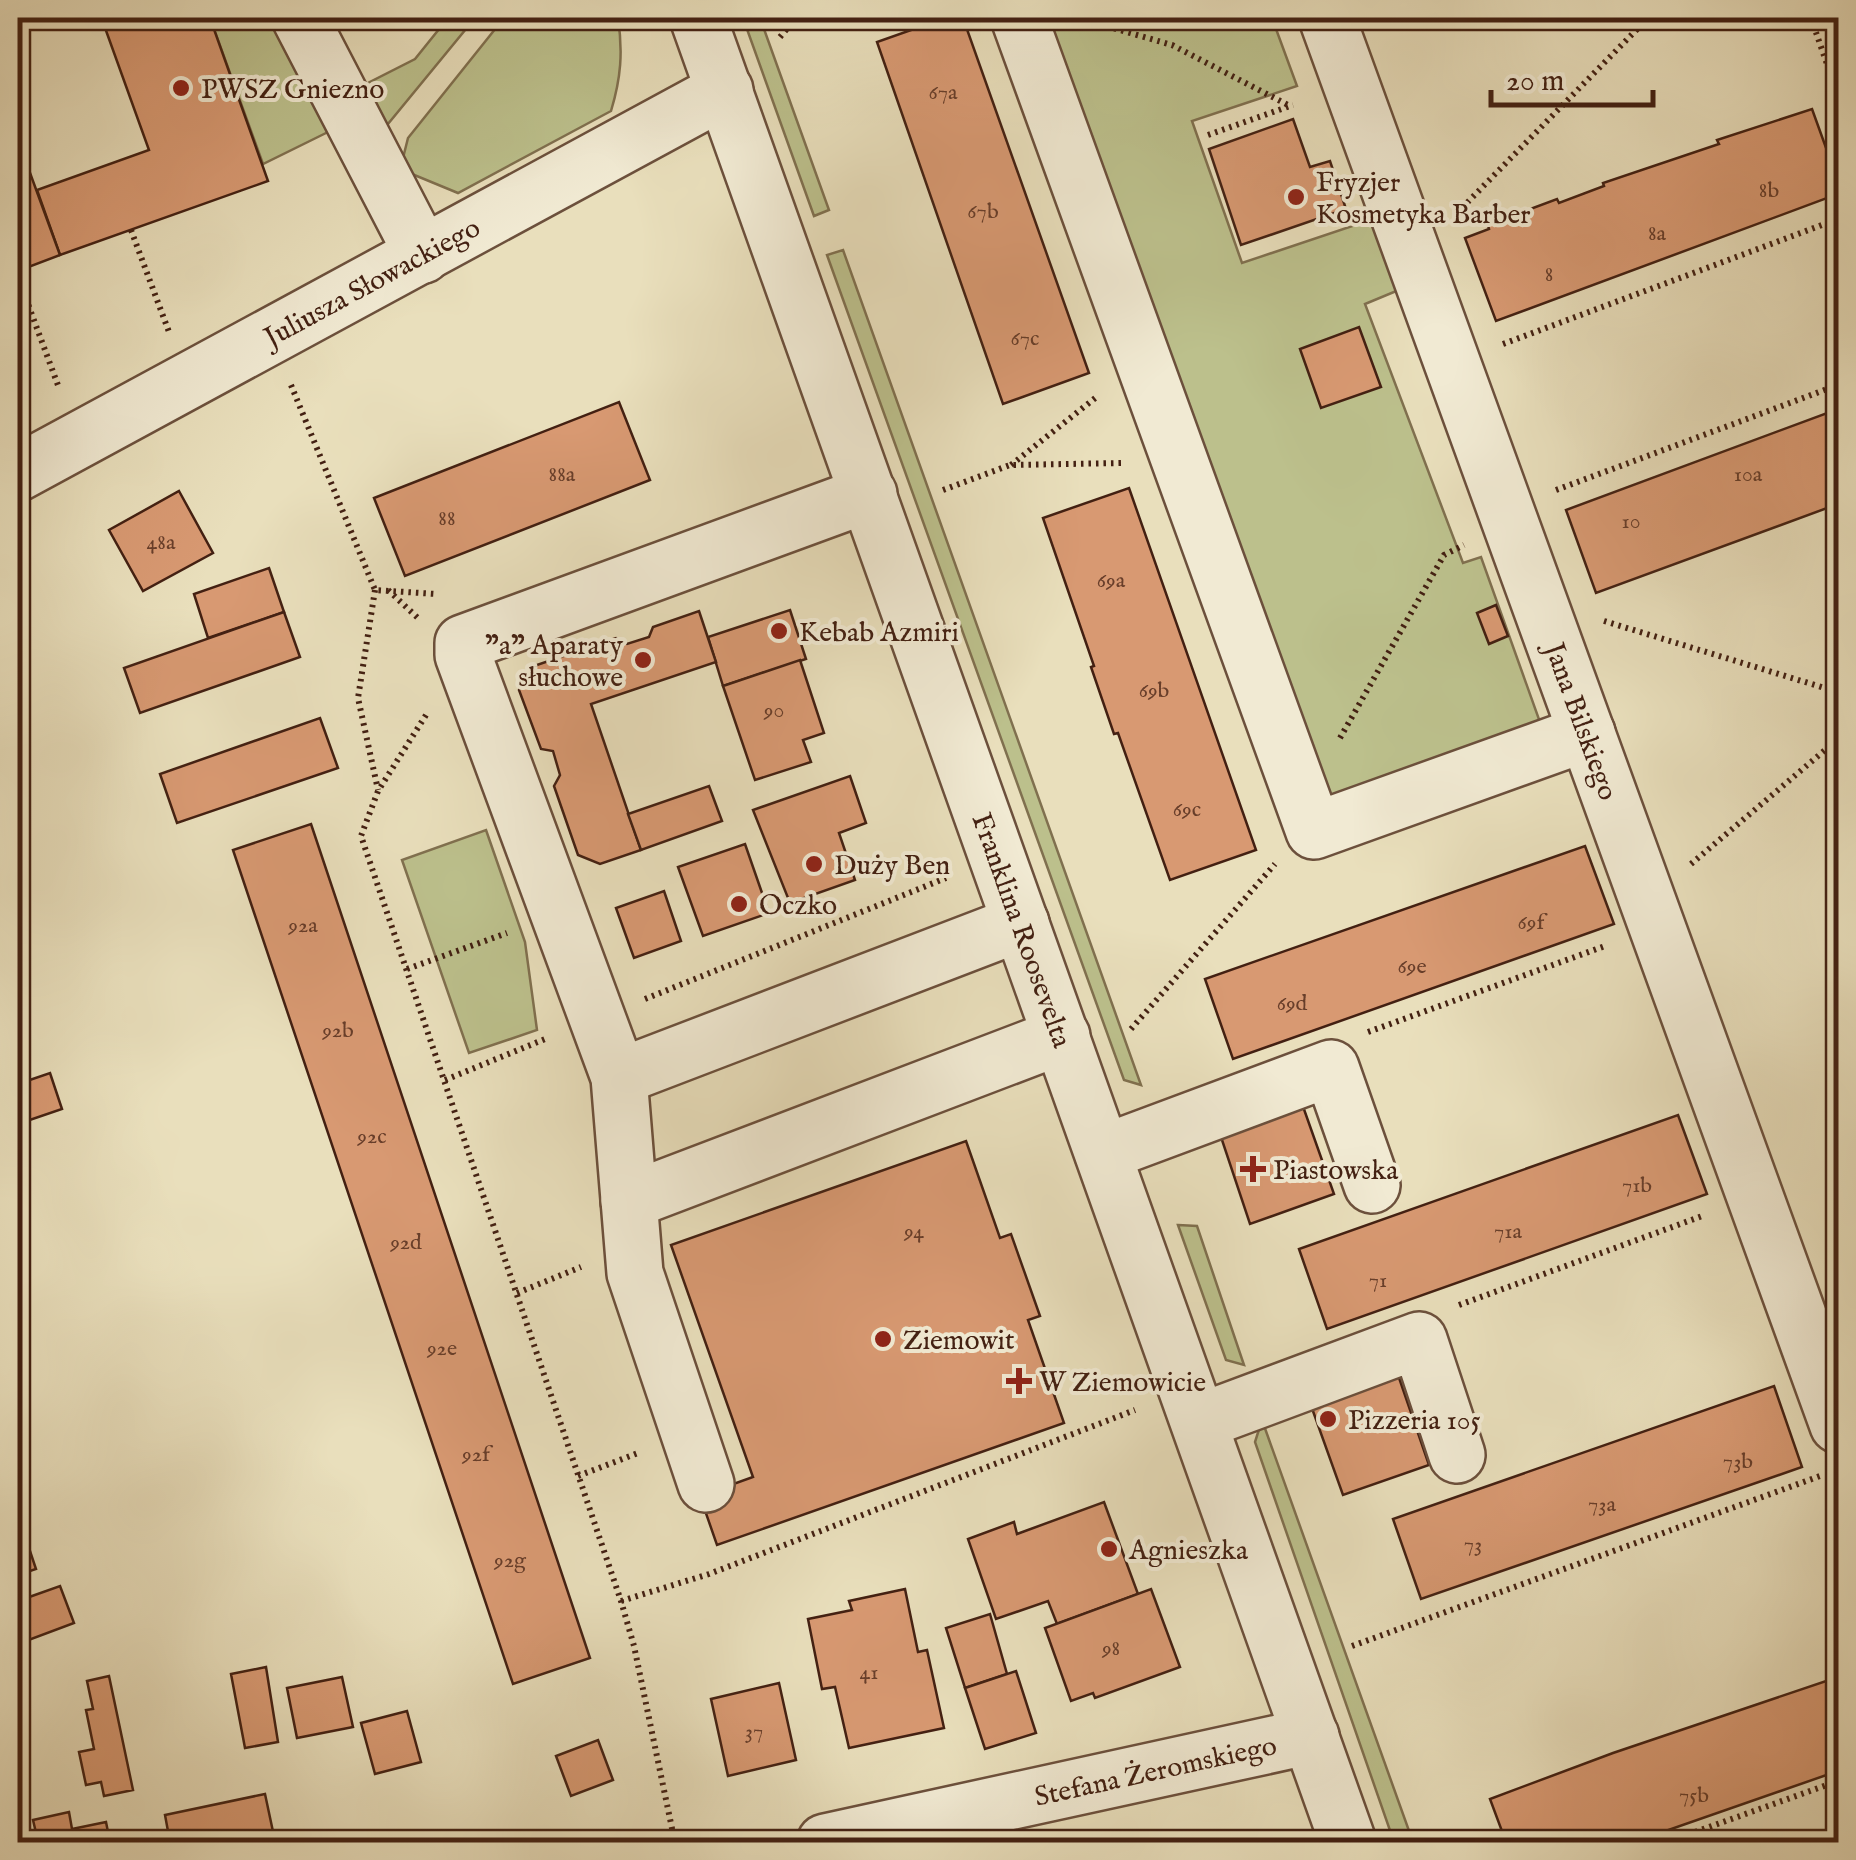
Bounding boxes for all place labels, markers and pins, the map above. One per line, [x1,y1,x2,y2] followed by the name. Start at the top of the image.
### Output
[201,73,384,108] place label: PWSZ Gniezno
[170,77,192,99] marker: PWSZ Gniezno
[1316,166,1531,233] place label: Fryzjer Kosmetyka Barber
[1285,186,1307,208] marker: Fryzjer Kosmetyka Barber
[799,616,959,651] place label: Kebab Azmiri
[768,620,790,642] marker: Kebab Azmiri
[485,629,623,696] place label: "a" Aparaty słuchowe
[632,649,654,671] marker: "a" Aparaty słuchowe
[834,849,950,884] place label: Duży Ben
[803,853,825,875] marker: Duży Ben
[759,889,837,924] place label: Oczko
[728,893,750,915] marker: Oczko
[1273,1154,1399,1189] place label: Piastowska
[1242,1158,1264,1180] marker: Piastowska
[903,1324,1015,1359] place label: Ziemowit
[872,1328,894,1350] marker: Ziemowit
[1039,1366,1206,1401] place label: W Ziemowicie
[1008,1370,1030,1392] marker: W Ziemowicie
[1348,1404,1481,1439] place label: Pizzeria 105
[1317,1408,1339,1430] marker: Pizzeria 105
[1128,1534,1249,1569] place label: Agnieszka
[1098,1538,1120,1560] marker: Agnieszka

